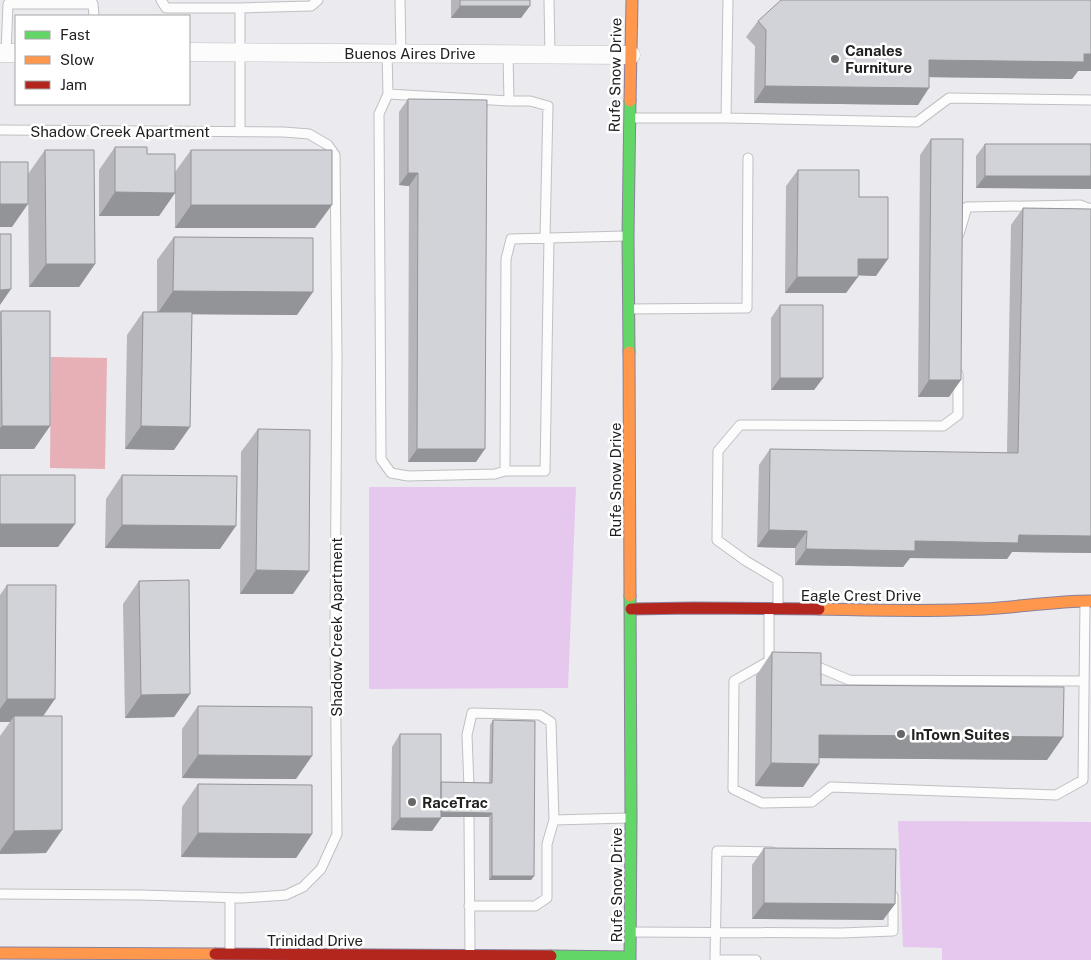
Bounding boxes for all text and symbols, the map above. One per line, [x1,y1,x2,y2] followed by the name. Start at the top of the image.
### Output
[15,15,190,105] legend
[605,17,625,133] street label: Rufe Snow Drive
[60,26,90,43] text: Fast
[845,42,912,76] place label: Canales Furniture
[344,45,476,62] street label: Buenos Aires Drive
[60,51,95,68] text: Slow
[829,53,841,65] marker: Canales Furniture
[60,76,87,93] text: Jam
[30,123,210,140] street label: Shadow Creek Apartment
[607,423,624,537] street label: Rufe Snow Drive
[328,537,345,717] street label: Shadow Creek Apartment
[801,587,921,604] street label: Eagle Crest Drive
[911,726,1010,743] place label: InTown Suites
[895,728,907,740] marker: InTown Suites
[422,794,488,811] place label: RaceTrac
[406,796,418,808] marker: RaceTrac
[608,828,625,942] street label: Rufe Snow Drive
[267,932,363,949] street label: Trinidad Drive

